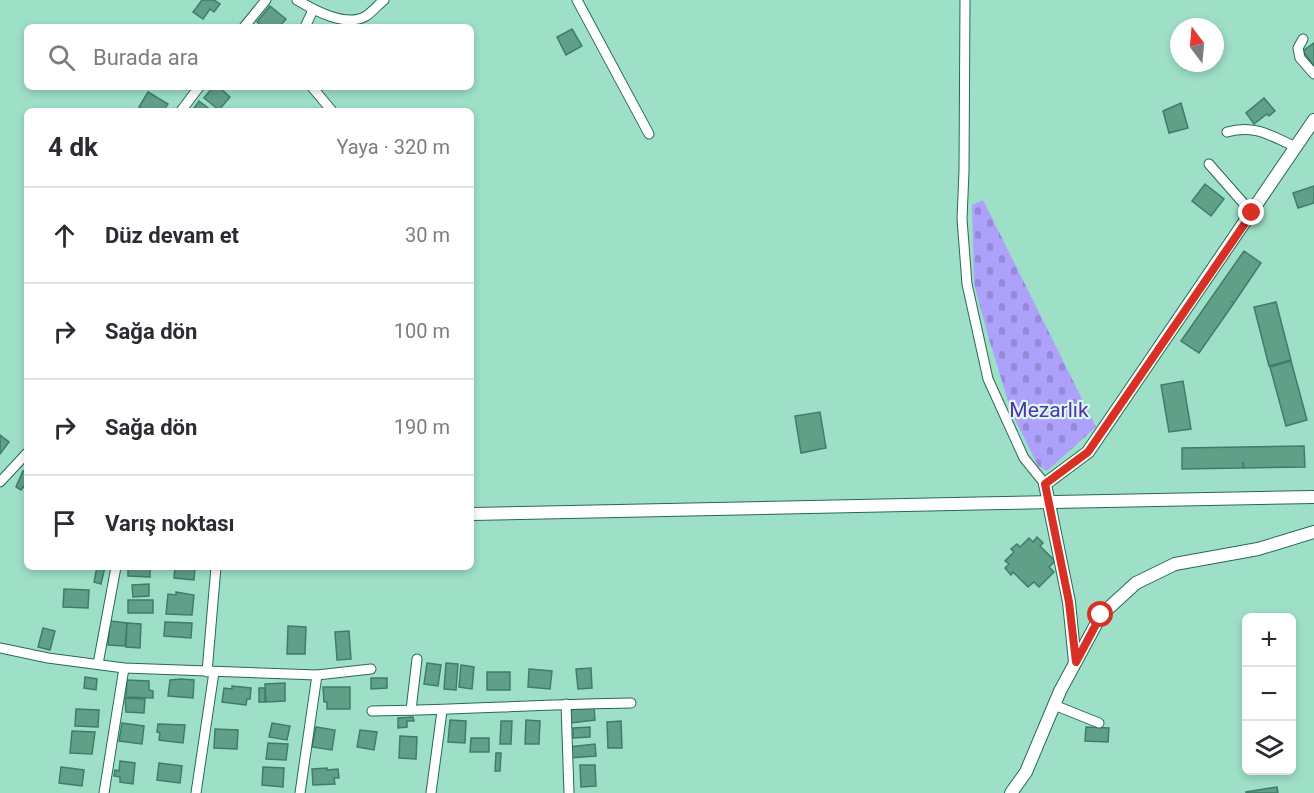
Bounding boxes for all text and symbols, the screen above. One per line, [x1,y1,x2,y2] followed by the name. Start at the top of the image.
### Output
[1170,18,1224,72] north arrow
[24,24,474,90] search box
[45,41,78,74] icon: search
[93,45,199,70] text: Burada ara
[48,132,98,162] text: 4 dk
[336,135,450,159] text: Yaya · 320 m
[1238,199,1264,225] route end
[48,219,81,252] icon: ahead
[105,223,239,248] text: Düz devam et
[405,223,450,247] text: 30 m
[48,315,81,348] icon: right
[105,319,197,344] text: Sağa dön
[394,319,450,343] text: 100 m
[1009,398,1089,422] park label: Mezarlık
[48,411,81,444] icon: right
[105,415,197,440] text: Sağa dön
[394,415,450,439] text: 190 m
[48,507,81,540] icon: arrive
[105,511,235,536] text: Varış noktası
[1087,601,1113,627] route start
[1242,613,1296,775] map controls
[1242,613,1296,667] button: +
[1242,667,1296,721] button: −
[1242,721,1296,775] button: layers

